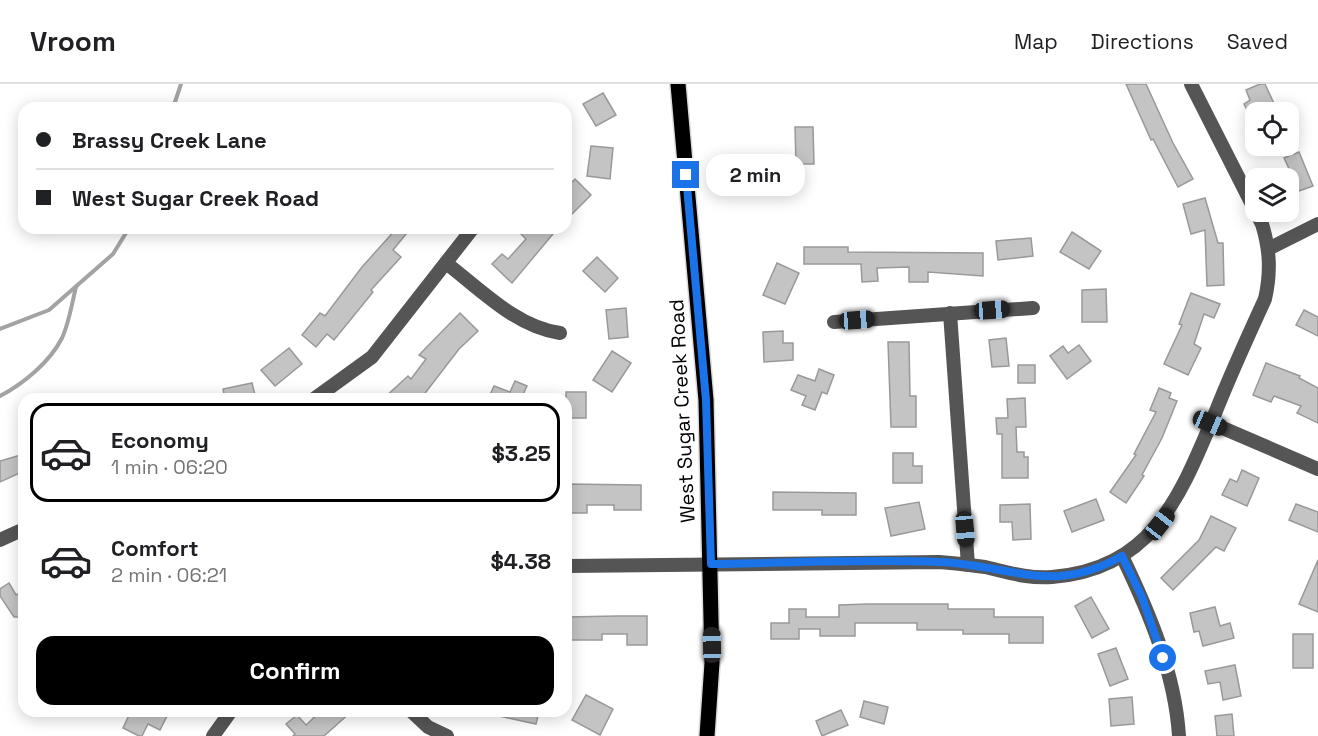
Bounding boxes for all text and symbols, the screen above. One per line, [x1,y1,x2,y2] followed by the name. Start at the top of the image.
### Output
[30,23,116,59] text: Vroom
[1014,28,1058,55] text: Map
[1091,28,1194,55] text: Directions
[1227,28,1288,55] text: Saved
[1245,102,1299,222] map controls
[1245,102,1299,156] button: locate
[72,126,267,154] text: Brassy Creek Lane
[707,154,806,196] callout: 2 min
[672,161,699,188] route end
[730,162,781,188] text: 2 min
[1245,168,1299,222] button: layers
[72,184,319,212] text: West Sugar Creek Road
[663,299,701,523] street label: West Sugar Creek Road
[973,300,1011,320] car
[838,310,876,330] car
[1190,408,1230,438] car
[39,426,93,480] icon: car
[111,426,209,454] text: Economy
[491,439,551,467] text: $3.25
[111,454,228,480] text: 1 min · 06:20
[1142,504,1178,544] car
[954,510,976,548] car
[39,534,93,588] icon: car
[111,534,199,562] text: Comfort
[491,547,551,575] text: $4.38
[111,562,227,588] text: 2 min · 06:21
[703,627,721,663] car
[36,636,554,705] button: Confirm
[1149,644,1176,671] route start

